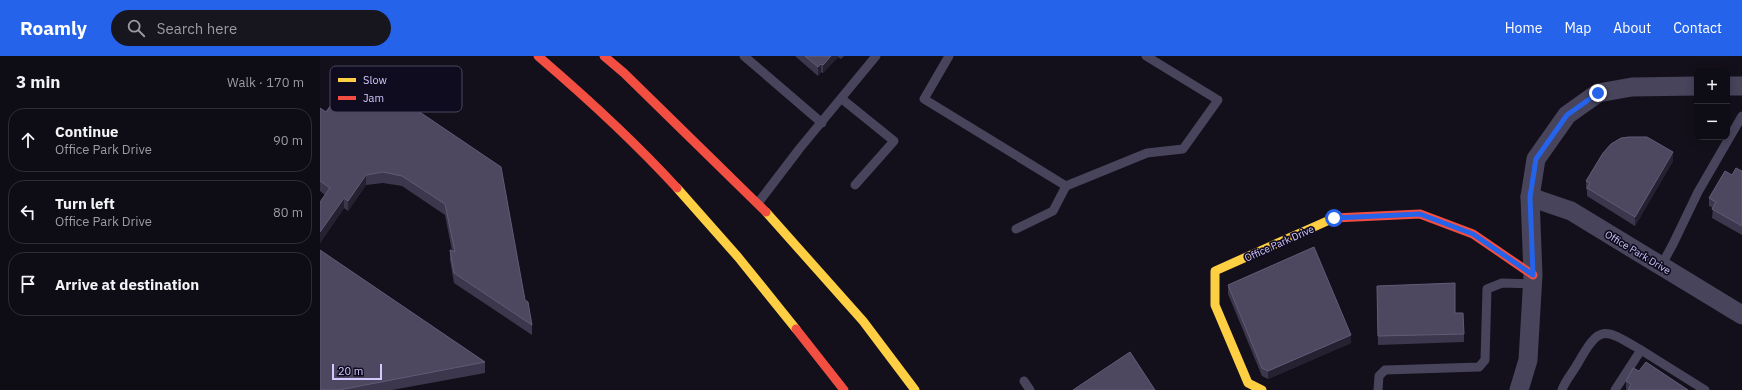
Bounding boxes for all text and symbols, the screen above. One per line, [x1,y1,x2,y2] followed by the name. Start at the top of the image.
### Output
[111,10,391,46] search box
[20,16,87,40] text: Roamly
[125,17,147,39] icon: search
[157,19,237,38] text: Search here
[1505,19,1542,37] text: Home
[1564,19,1591,37] text: Map
[1613,19,1651,37] text: About
[1673,19,1722,37] text: Contact
[330,66,462,112] legend
[1694,68,1730,140] map controls
[1694,68,1730,104] button: +
[16,71,60,93] text: 3 min
[363,73,387,87] text: Slow
[227,74,304,91] text: Walk · 170 m
[1589,84,1607,102] route end
[363,91,384,105] text: Jam
[1694,104,1730,140] button: −
[55,122,119,141] text: Continue
[17,129,39,151] icon: ahead
[273,132,303,149] text: 90 m
[55,141,152,158] text: Office Park Drive
[55,194,115,213] text: Turn left
[17,201,39,223] icon: left
[273,204,303,221] text: 80 m
[1325,209,1343,227] route start
[55,213,152,230] text: Office Park Drive
[1242,222,1316,265] street label: Office Park Drive
[1602,228,1674,277] street label: Office Park Drive
[17,273,39,295] icon: arrive
[55,275,199,294] text: Arrive at destination
[332,362,382,381] scale bar
[338,364,363,378] text: 20 m

